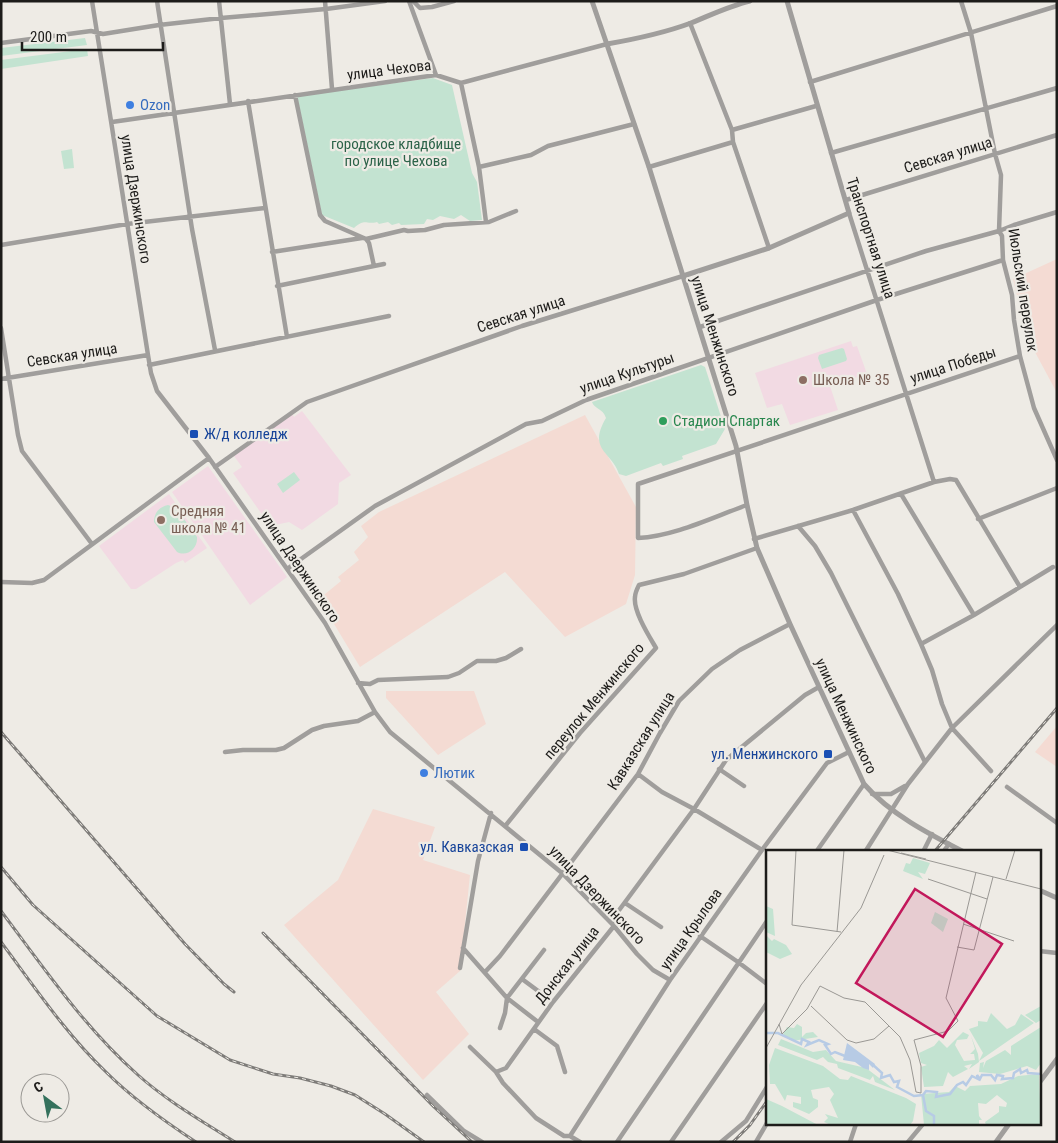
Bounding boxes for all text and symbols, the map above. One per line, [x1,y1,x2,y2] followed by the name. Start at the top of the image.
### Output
[22,20,164,52] scale bar
[30,28,67,46] text: 200 m
[346,56,432,84] street label: улица Чехова
[140,96,170,114] place label: Ozon
[124,99,136,111] marker: Ozon
[117,133,155,265] street label: улица Дзержинского
[902,133,994,177] street label: Севская улица
[331,135,461,170] park label: городское кладбище по улице Чехова
[843,175,899,301] street label: Транспортная улица
[1004,227,1042,353] street label: Июльский переулок
[687,274,743,398] street label: улица Менжинского
[475,291,567,337] street label: Севская улица
[25,339,119,371] street label: Севская улица
[908,343,998,387] street label: улица Победы
[578,348,676,398] street label: улица Культуры
[813,371,890,389] place label: Школа № 35
[797,374,809,386] marker: Школа № 35
[673,412,780,430] place label: Стадион Спартак
[657,415,669,427] marker: Стадион Спартак
[204,425,288,443] place label: Ж/д колледж
[188,428,200,440] marker: Ж/д колледж
[171,502,246,537] place label: Средняя школа № 41
[256,508,344,626] street label: улица Дзержинского
[155,514,167,526] marker: Средняя школа № 41
[540,639,648,763] street label: переулок Менжинского
[811,655,881,777] street label: улица Менжинского
[604,689,678,793] street label: Кавказская улица
[711,745,818,763] place label: ул. Менжинского
[822,748,834,760] marker: ул. Менжинского
[434,764,475,782] place label: Лютик
[418,767,430,779] marker: Лютик
[420,838,514,856] place label: ул. Кавказская
[518,841,530,853] marker: ул. Кавказская
[545,842,649,948] street label: улица Дзержинского
[766,850,1040,1126] inset map
[656,885,726,973] street label: улица Крылова
[531,923,603,1007] street label: Донская улица
[20,1073,70,1123] north arrow
[30,1078,46,1096] text: С

